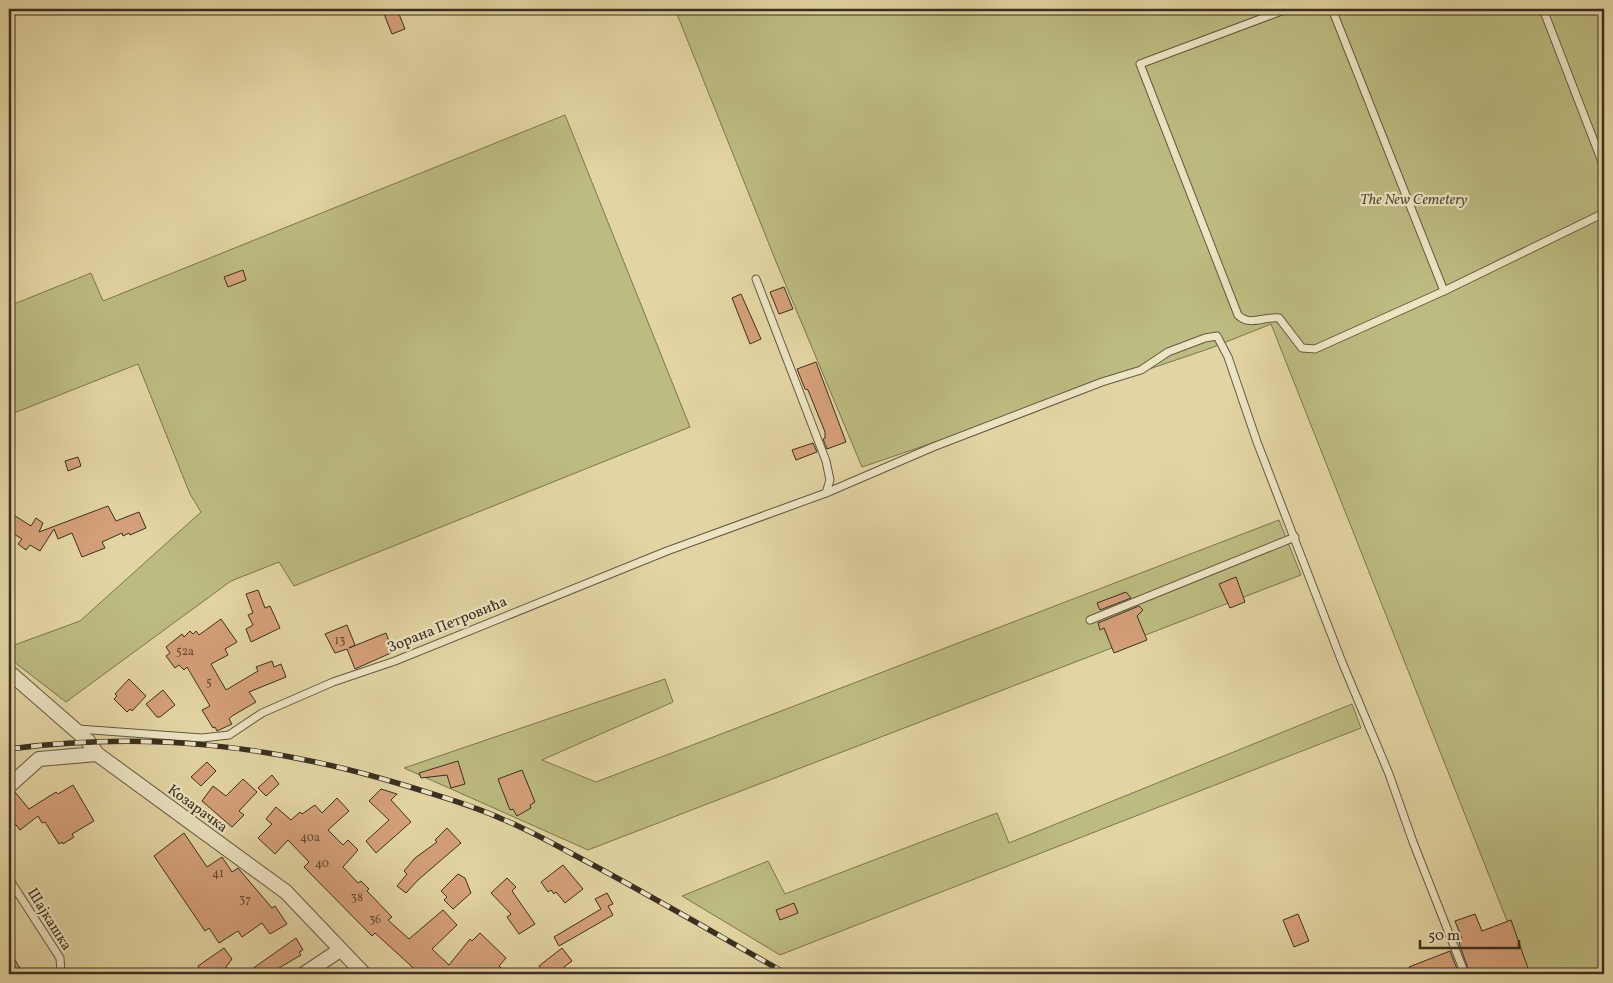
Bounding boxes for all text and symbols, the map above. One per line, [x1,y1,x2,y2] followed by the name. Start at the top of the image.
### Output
[1360,190,1468,211] park label: The New Cemetery
[384,592,511,659] street label: Зорана Петровића
[335,633,345,649] house number: 13
[176,644,194,660] house number: 52a
[206,675,212,691] house number: 5
[163,780,232,838] street label: Козарачка
[300,830,320,846] house number: 40a
[315,856,329,872] house number: 40
[212,866,224,882] house number: 41
[21,884,76,955] street label: Шајкашка
[351,890,363,906] house number: 38
[239,892,251,908] house number: 37
[369,912,381,928] house number: 36
[1420,918,1519,950] scale bar
[1428,926,1460,947] text: 50 m

